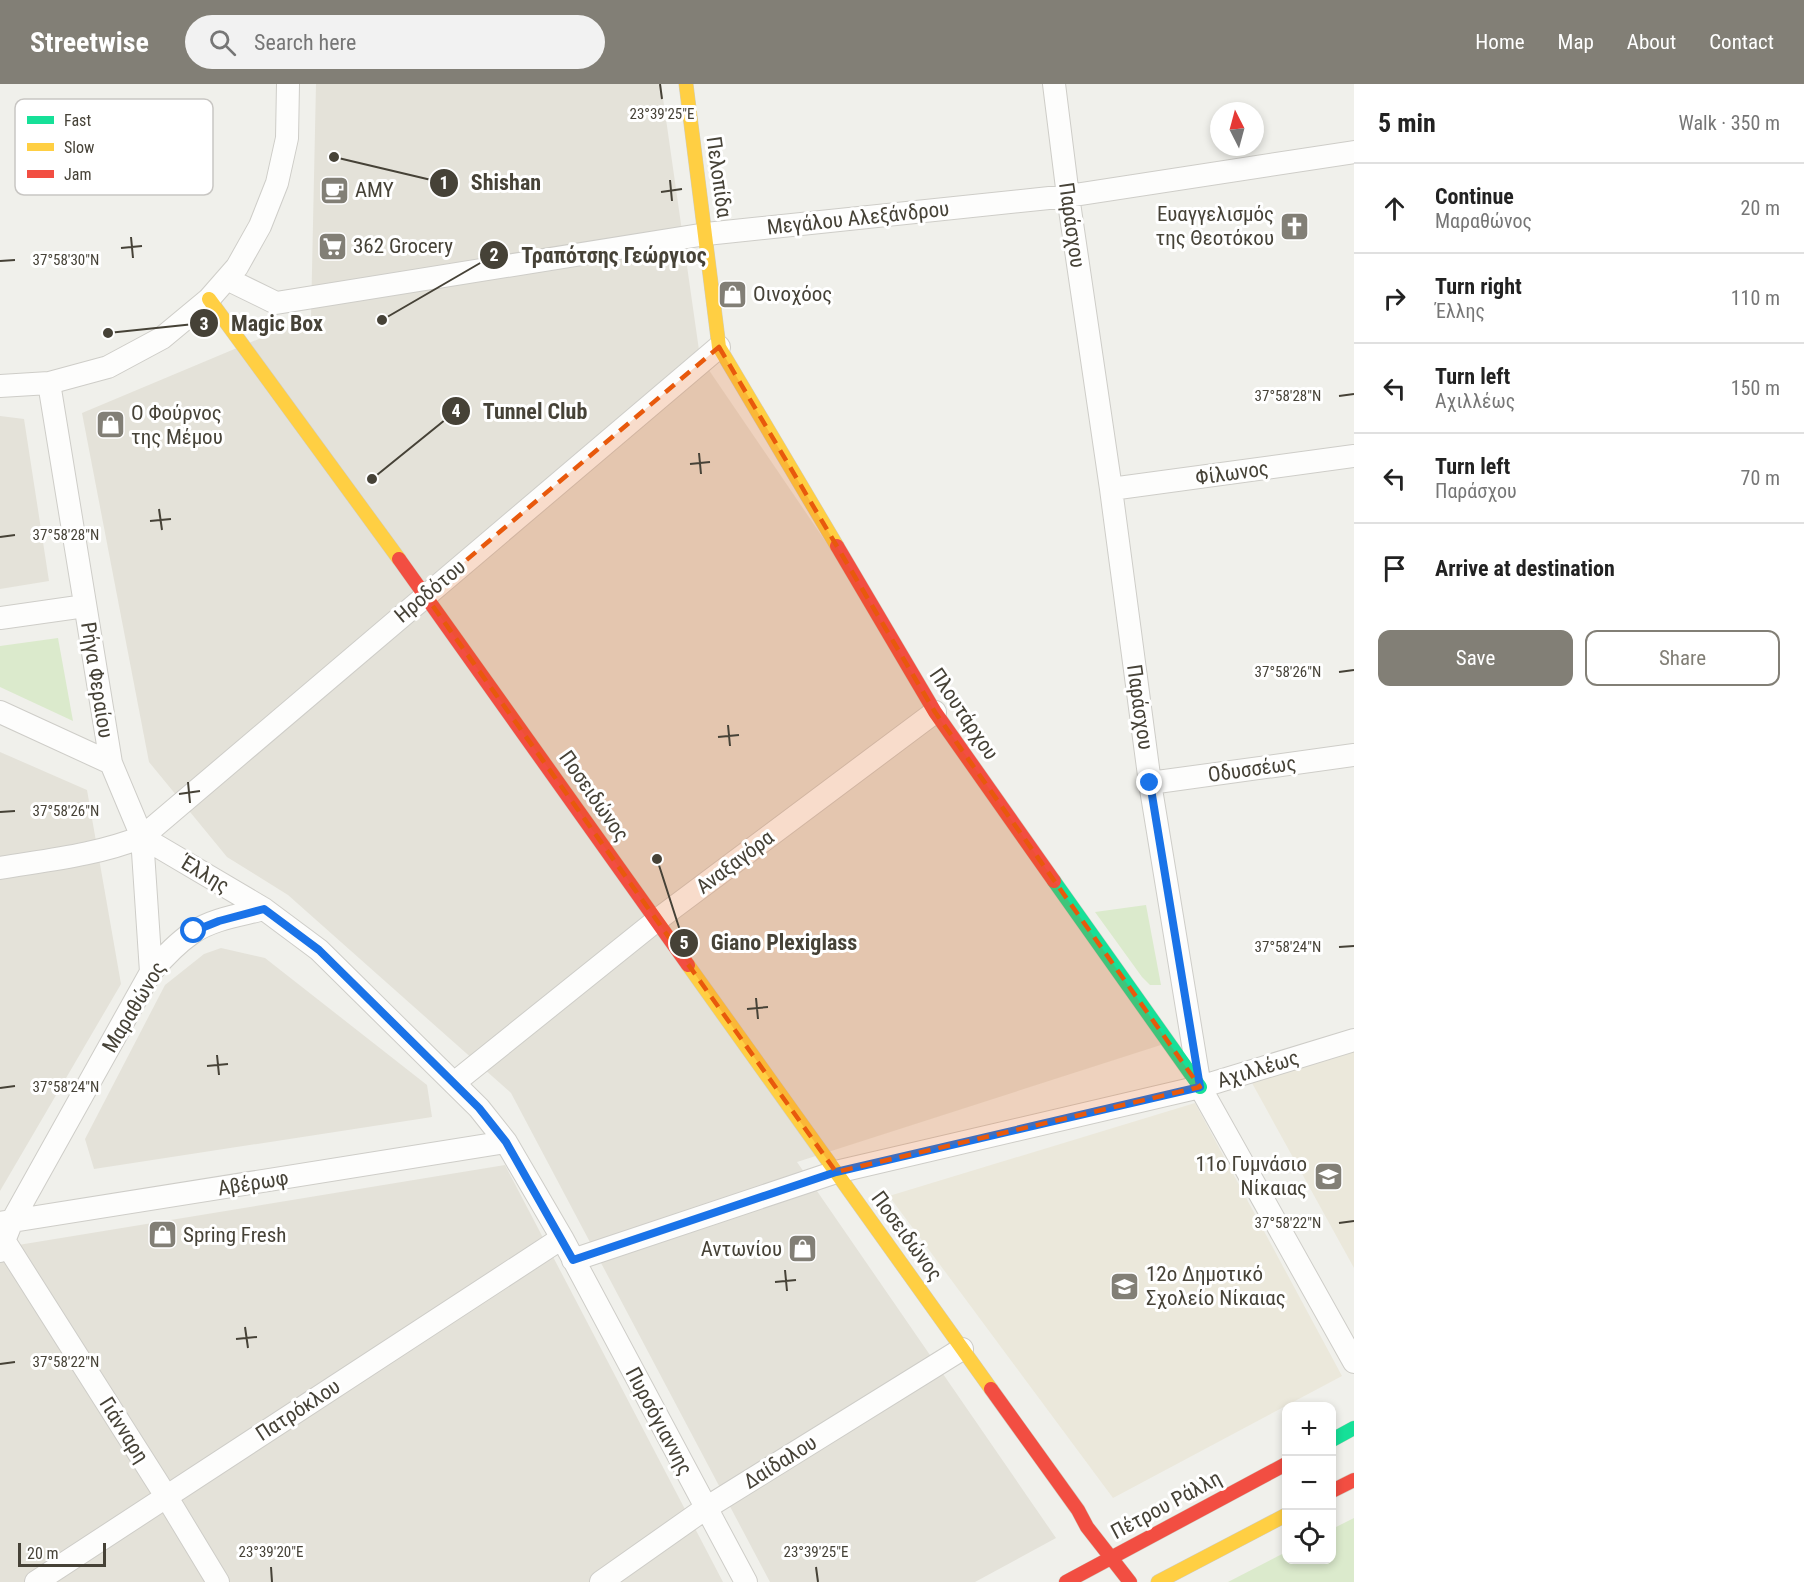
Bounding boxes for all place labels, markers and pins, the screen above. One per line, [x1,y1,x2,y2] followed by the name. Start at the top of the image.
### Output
[429,163,554,203] callout: Shishan
[318,174,350,206] cafe icon: AMY
[355,178,394,202] place label: AMY
[1155,202,1274,250] place label: Ευαγγελισμός της Θεοτόκου
[1279,210,1311,242] church icon: Ευαγγελισμός της Θεοτόκου
[316,230,348,262] supermarket icon: 362 Grocery
[353,234,453,258] place label: 362 Grocery
[479,235,719,275] callout: Τραπότσης Γεώργιος
[716,278,748,310] shop icon: Οινοχόος
[753,282,832,306] place label: Οινοχόος
[189,303,334,343] callout: Magic Box
[441,391,599,431] callout: Tunnel Club
[131,401,223,449] place label: Ο Φούρνος της Μέμου
[94,409,126,441] shop icon: Ο Φούρνος της Μέμου
[669,923,869,963] callout: Giano Plexiglass
[1195,1152,1307,1200] place label: 11ο Γυμνάσιο Νίκαιας
[1312,1160,1344,1192] school or university icon: 11ο Γυμνάσιο Νίκαιας
[146,1219,178,1251] shop icon: Spring Fresh
[183,1223,286,1247] place label: Spring Fresh
[787,1233,819,1265] shop icon: Αντωνίου
[701,1237,782,1261] place label: Αντωνίου
[1146,1262,1286,1310] place label: 12ο Δημοτικό Σχολείο Νίκαιας
[1109,1270,1141,1302] school or university icon: 12ο Δημοτικό Σχολείο Νίκαιας

